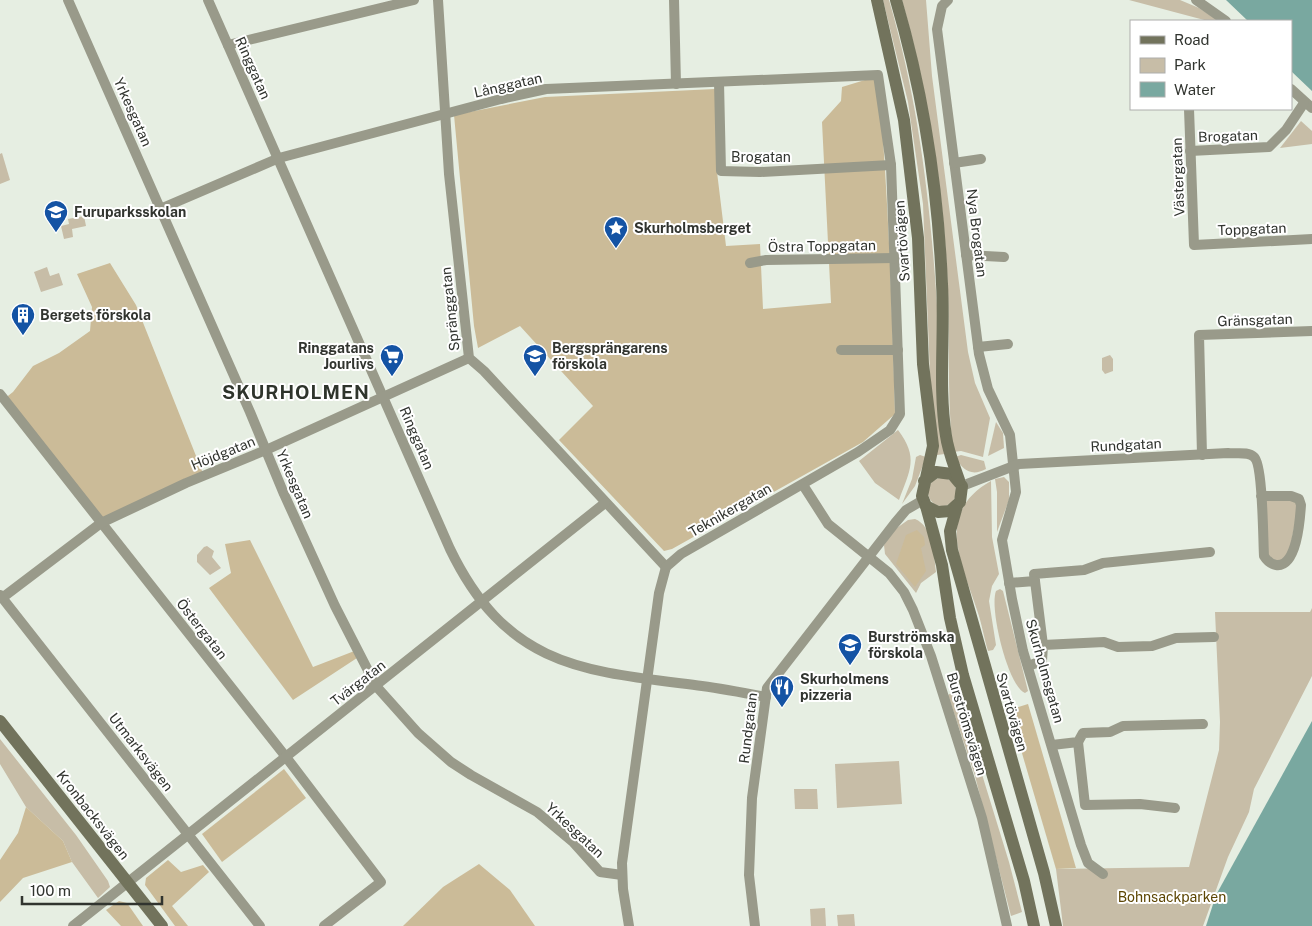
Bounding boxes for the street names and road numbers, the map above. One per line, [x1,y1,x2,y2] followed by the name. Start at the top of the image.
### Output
[232,34,274,102] street label: Ringgatan
[472,69,544,101] street label: Långgatan
[111,75,155,149] street label: Yrkesgatan
[1198,127,1258,145] street label: Brogatan
[1169,137,1187,217] street label: Västergatan
[731,149,791,165] street label: Brogatan
[964,188,990,278] street label: Nya Brogatan
[891,200,913,282] street label: Svartövägen
[1217,220,1287,238] street label: Toppgatan
[768,235,876,255] street label: Östra Toppgatan
[438,266,462,352] street label: Spränggatan
[1217,311,1293,329] street label: Gränsgatan
[397,404,437,472] street label: Ringgatan
[189,433,257,473] street label: Höjdgatan
[1090,435,1162,455] street label: Rundgatan
[273,447,317,521] street label: Yrkesgatan
[686,480,774,540] street label: Teknikergatan
[173,594,232,663] street label: Östergatan
[1023,617,1067,725] street label: Skurholmsgatan
[328,657,388,709] street label: Tvärgatan
[944,671,990,777] street label: Burströmsvägen
[993,671,1031,753] street label: Svartövägen
[736,692,760,764] street label: Rundgatan
[106,710,176,794] street label: Utmarksvägen
[53,767,133,863] street label: Kronbacksvägen
[543,799,607,861] street label: Yrkesgatan

